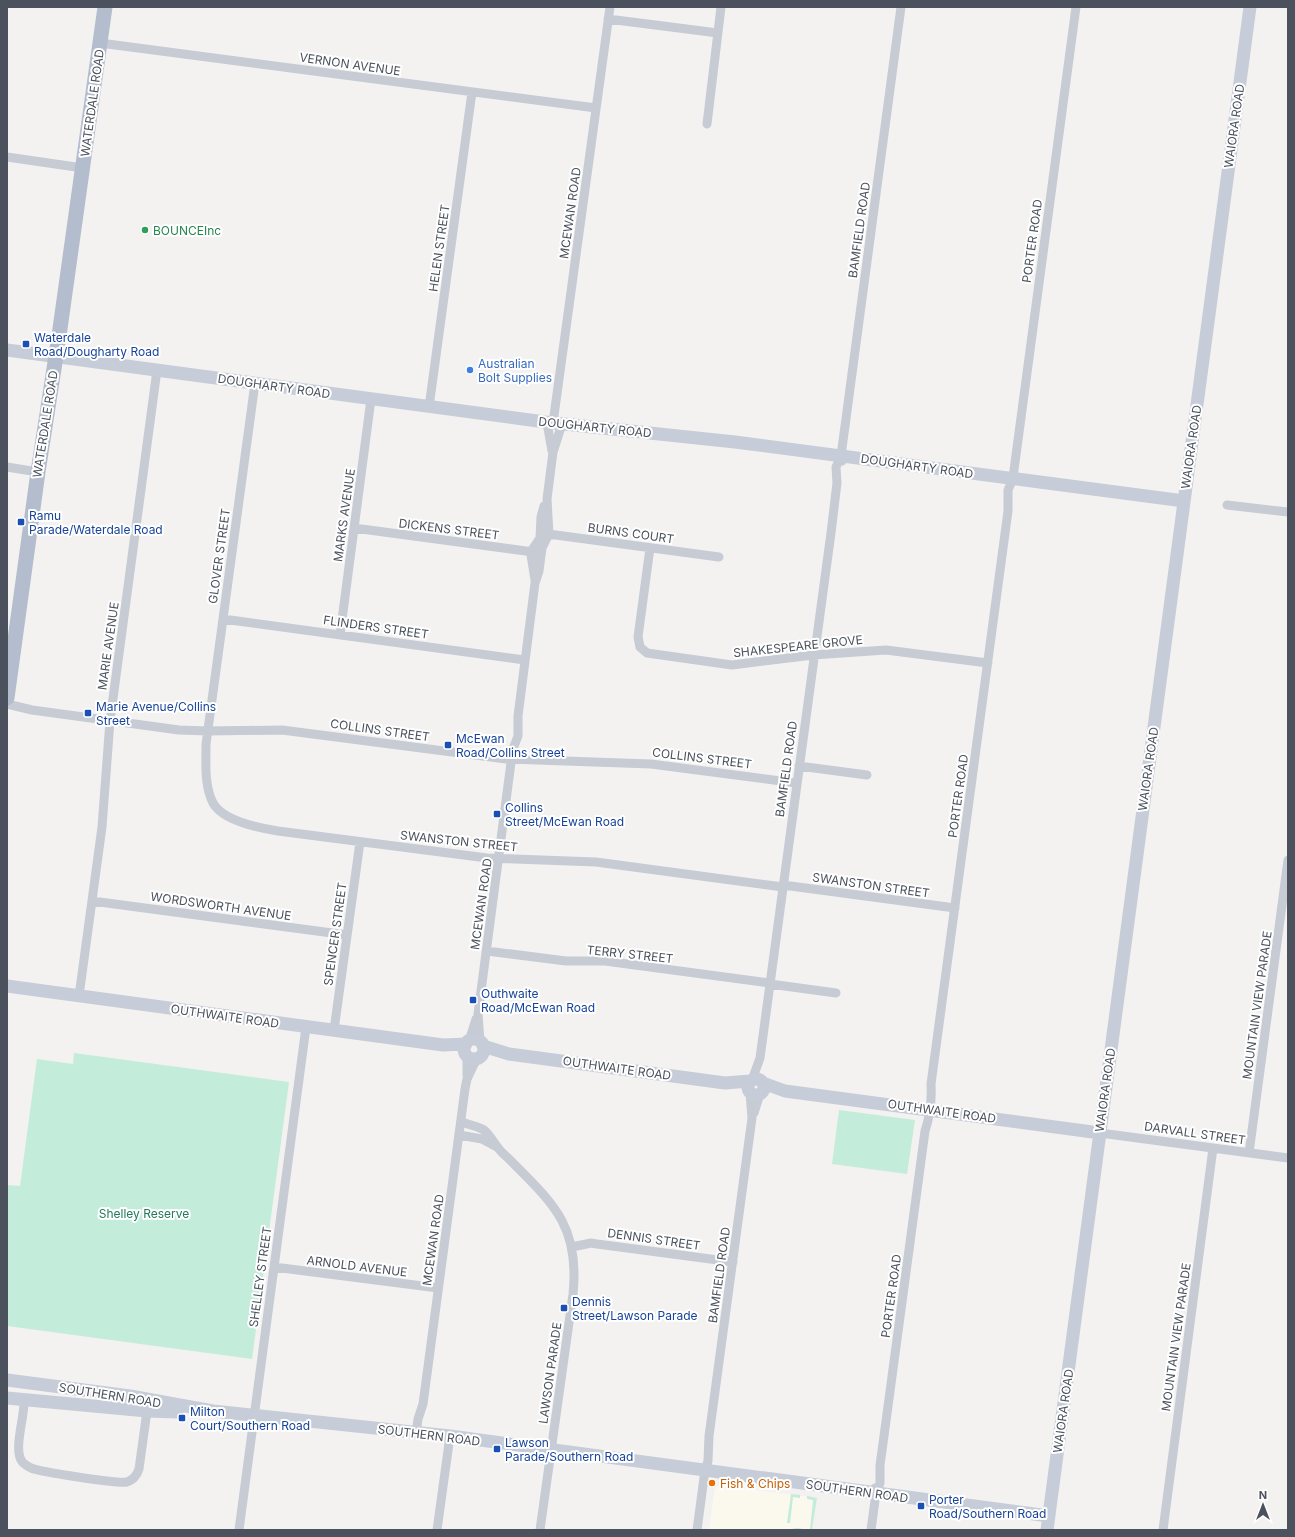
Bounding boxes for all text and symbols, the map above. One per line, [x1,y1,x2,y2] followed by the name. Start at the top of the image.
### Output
[77,48,107,158] street label: WATERDALE ROAD
[298,49,402,79] street label: VERNON AVENUE
[1221,83,1247,169] street label: WAIORA ROAD
[556,166,584,260] street label: MCEWAN ROAD
[845,181,873,279] street label: BAMFIELD ROAD
[1019,198,1045,284] street label: PORTER ROAD
[425,203,453,293] street label: HELEN STREET
[153,223,221,238] place label: BOUNCEInc
[140,225,150,235] marker: BOUNCEInc
[34,330,159,359] place label: Waterdale Road/Dougharty Road
[21,339,31,349] marker: Waterdale Road/Dougharty Road
[478,356,552,385] place label: Australian Bolt Supplies
[465,365,475,375] marker: Australian Bolt Supplies
[29,369,61,479] street label: WATERDALE ROAD
[217,371,331,401] street label: DOUGHARTY ROAD
[1178,404,1204,490] street label: WAIORA ROAD
[538,414,652,440] street label: DOUGHARTY ROAD
[860,451,974,481] street label: DOUGHARTY ROAD
[330,467,358,563] street label: MARKS AVENUE
[205,507,233,605] street label: GLOVER STREET
[29,508,163,537] place label: Ramu Parade/Waterdale Road
[398,515,500,543] street label: DICKENS STREET
[16,517,26,527] marker: Ramu Parade/Waterdale Road
[587,520,675,547] street label: BURNS COURT
[94,601,122,691] street label: MARIE AVENUE
[322,612,430,642] street label: FLINDERS STREET
[732,632,864,660] street label: SHAKESPEARE GROVE
[96,699,216,728] place label: Marie Avenue/Collins Street
[83,708,93,718] marker: Marie Avenue/Collins Street
[329,716,431,744] street label: COLLINS STREET
[772,720,800,818] street label: BAMFIELD ROAD
[1135,726,1161,812] street label: WAIORA ROAD
[456,731,565,760] place label: McEwan Road/Collins Street
[443,740,453,750] marker: McEwan Road/Collins Street
[651,744,753,772] street label: COLLINS STREET
[945,753,971,839] street label: PORTER ROAD
[505,800,624,829] place label: Collins Street/McEwan Road
[492,809,502,819] marker: Collins Street/McEwan Road
[399,827,519,855] street label: SWANSTON STREET
[467,857,495,951] street label: MCEWAN ROAD
[811,869,931,901] street label: SWANSTON STREET
[320,881,350,987] street label: SPENCER STREET
[150,889,292,923] street label: WORDSWORTH AVENUE
[1239,930,1275,1080] street label: MOUNTAIN VIEW PARADE
[586,942,674,966] street label: TERRY STREET
[481,986,595,1015] place label: Outhwaite Road/McEwan Road
[468,995,478,1005] marker: Outhwaite Road/McEwan Road
[170,1001,280,1031] street label: OUTHWAITE ROAD
[1092,1047,1118,1133] street label: WAIORA ROAD
[562,1053,672,1083] street label: OUTHWAITE ROAD
[887,1096,997,1126] street label: OUTHWAITE ROAD
[1143,1118,1247,1148] street label: DARVALL STREET
[419,1193,447,1287] street label: MCEWAN ROAD
[99,1206,189,1221] park label: Shelley Reserve
[246,1225,275,1328] street label: SHELLEY STREET
[607,1225,702,1253] street label: DENNIS STREET
[705,1226,733,1324] street label: BAMFIELD ROAD
[306,1252,408,1280] street label: ARNOLD AVENUE
[878,1253,904,1339] street label: PORTER ROAD
[1158,1262,1194,1412] street label: MOUNTAIN VIEW PARADE
[572,1294,698,1323] place label: Dennis Street/Lawson Parade
[559,1303,569,1313] marker: Dennis Street/Lawson Parade
[535,1321,565,1425] street label: LAWSON PARADE
[1050,1368,1076,1454] street label: WAIORA ROAD
[58,1380,162,1410] street label: SOUTHERN ROAD
[190,1404,310,1433] place label: Milton Court/Southern Road
[177,1413,187,1423] marker: Milton Court/Southern Road
[377,1421,481,1449] street label: SOUTHERN ROAD
[505,1435,633,1464] place label: Lawson Parade/Southern Road
[492,1444,502,1454] marker: Lawson Parade/Southern Road
[720,1476,790,1491] place label: Fish & Chips
[805,1476,909,1506] street label: SOUTHERN ROAD
[707,1478,717,1488] marker: Fish & Chips
[1243,1485,1283,1525] north arrow
[1259,1488,1267,1502] text: N
[929,1492,1046,1521] place label: Porter Road/Southern Road
[916,1501,926,1511] marker: Porter Road/Southern Road

